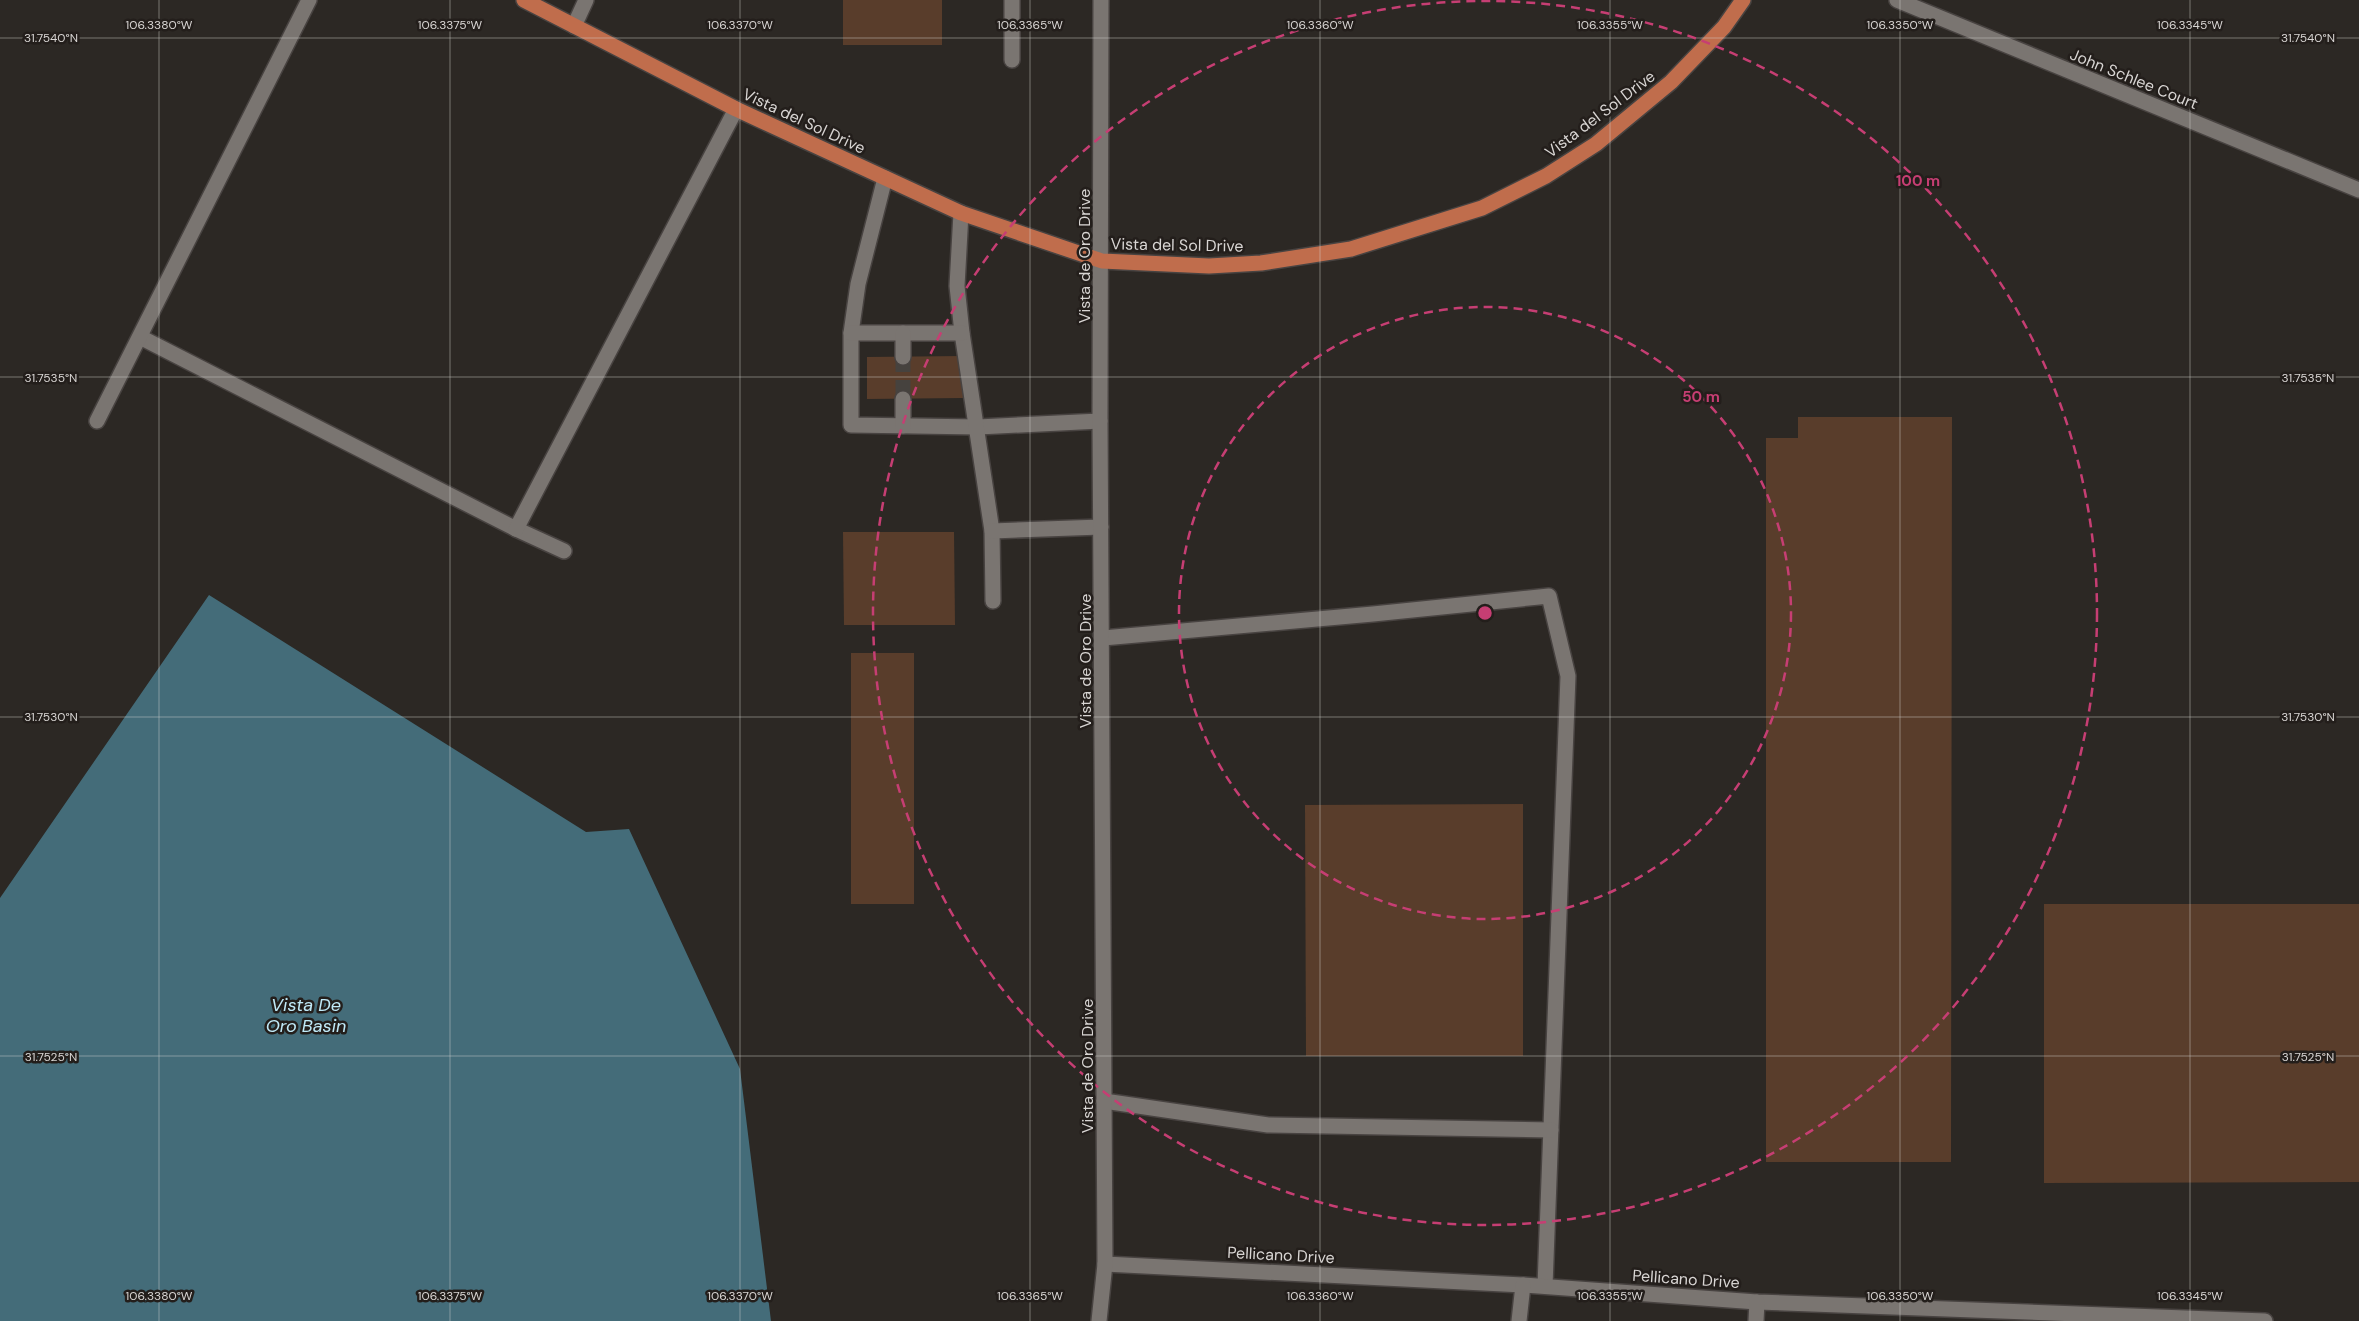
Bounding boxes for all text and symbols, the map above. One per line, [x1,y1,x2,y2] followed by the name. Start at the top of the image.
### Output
[126,17,193,33] text: 106.3380°W
[418,17,483,33] text: 106.3375°W
[707,17,773,33] text: 106.3370°W
[997,17,1063,33] text: 106.3365°W
[1286,17,1354,33] text: 106.3360°W
[1577,17,1643,33] text: 106.3355°W
[1867,17,1934,33] text: 106.3350°W
[2157,17,2223,33] text: 106.3345°W
[24,30,78,46] text: 31.7540°N
[2281,30,2335,46] text: 31.7540°N
[2067,44,2201,114] street label: John Schlee Court
[1541,66,1659,162] street label: Vista del Sol Drive
[739,83,869,159] street label: Vista del Sol Drive
[1896,171,1940,191] text: 100 m
[1074,189,1095,323] street label: Vista de Oro Drive
[1110,233,1244,257] street label: Vista del Sol Drive
[25,370,77,386] text: 31.7535°N
[2282,370,2334,386] text: 31.7535°N
[1682,387,1720,407] text: 50 m
[1075,594,1096,728] street label: Vista de Oro Drive
[1476,604,1494,622] centre of rings
[24,709,78,725] text: 31.7530°N
[2281,709,2335,725] text: 31.7530°N
[266,993,346,1038] water label: Vista De Oro Basin
[1077,999,1098,1133] street label: Vista de Oro Drive
[25,1049,77,1065] text: 31.7525°N
[2282,1049,2334,1065] text: 31.7525°N
[1227,1242,1335,1268] street label: Pellicano Drive
[1632,1265,1740,1293] street label: Pellicano Drive
[126,1288,193,1304] text: 106.3380°W
[418,1288,483,1304] text: 106.3375°W
[707,1288,773,1304] text: 106.3370°W
[997,1288,1063,1304] text: 106.3365°W
[1286,1288,1354,1304] text: 106.3360°W
[1577,1288,1643,1304] text: 106.3355°W
[1867,1288,1934,1304] text: 106.3350°W
[2157,1288,2223,1304] text: 106.3345°W

